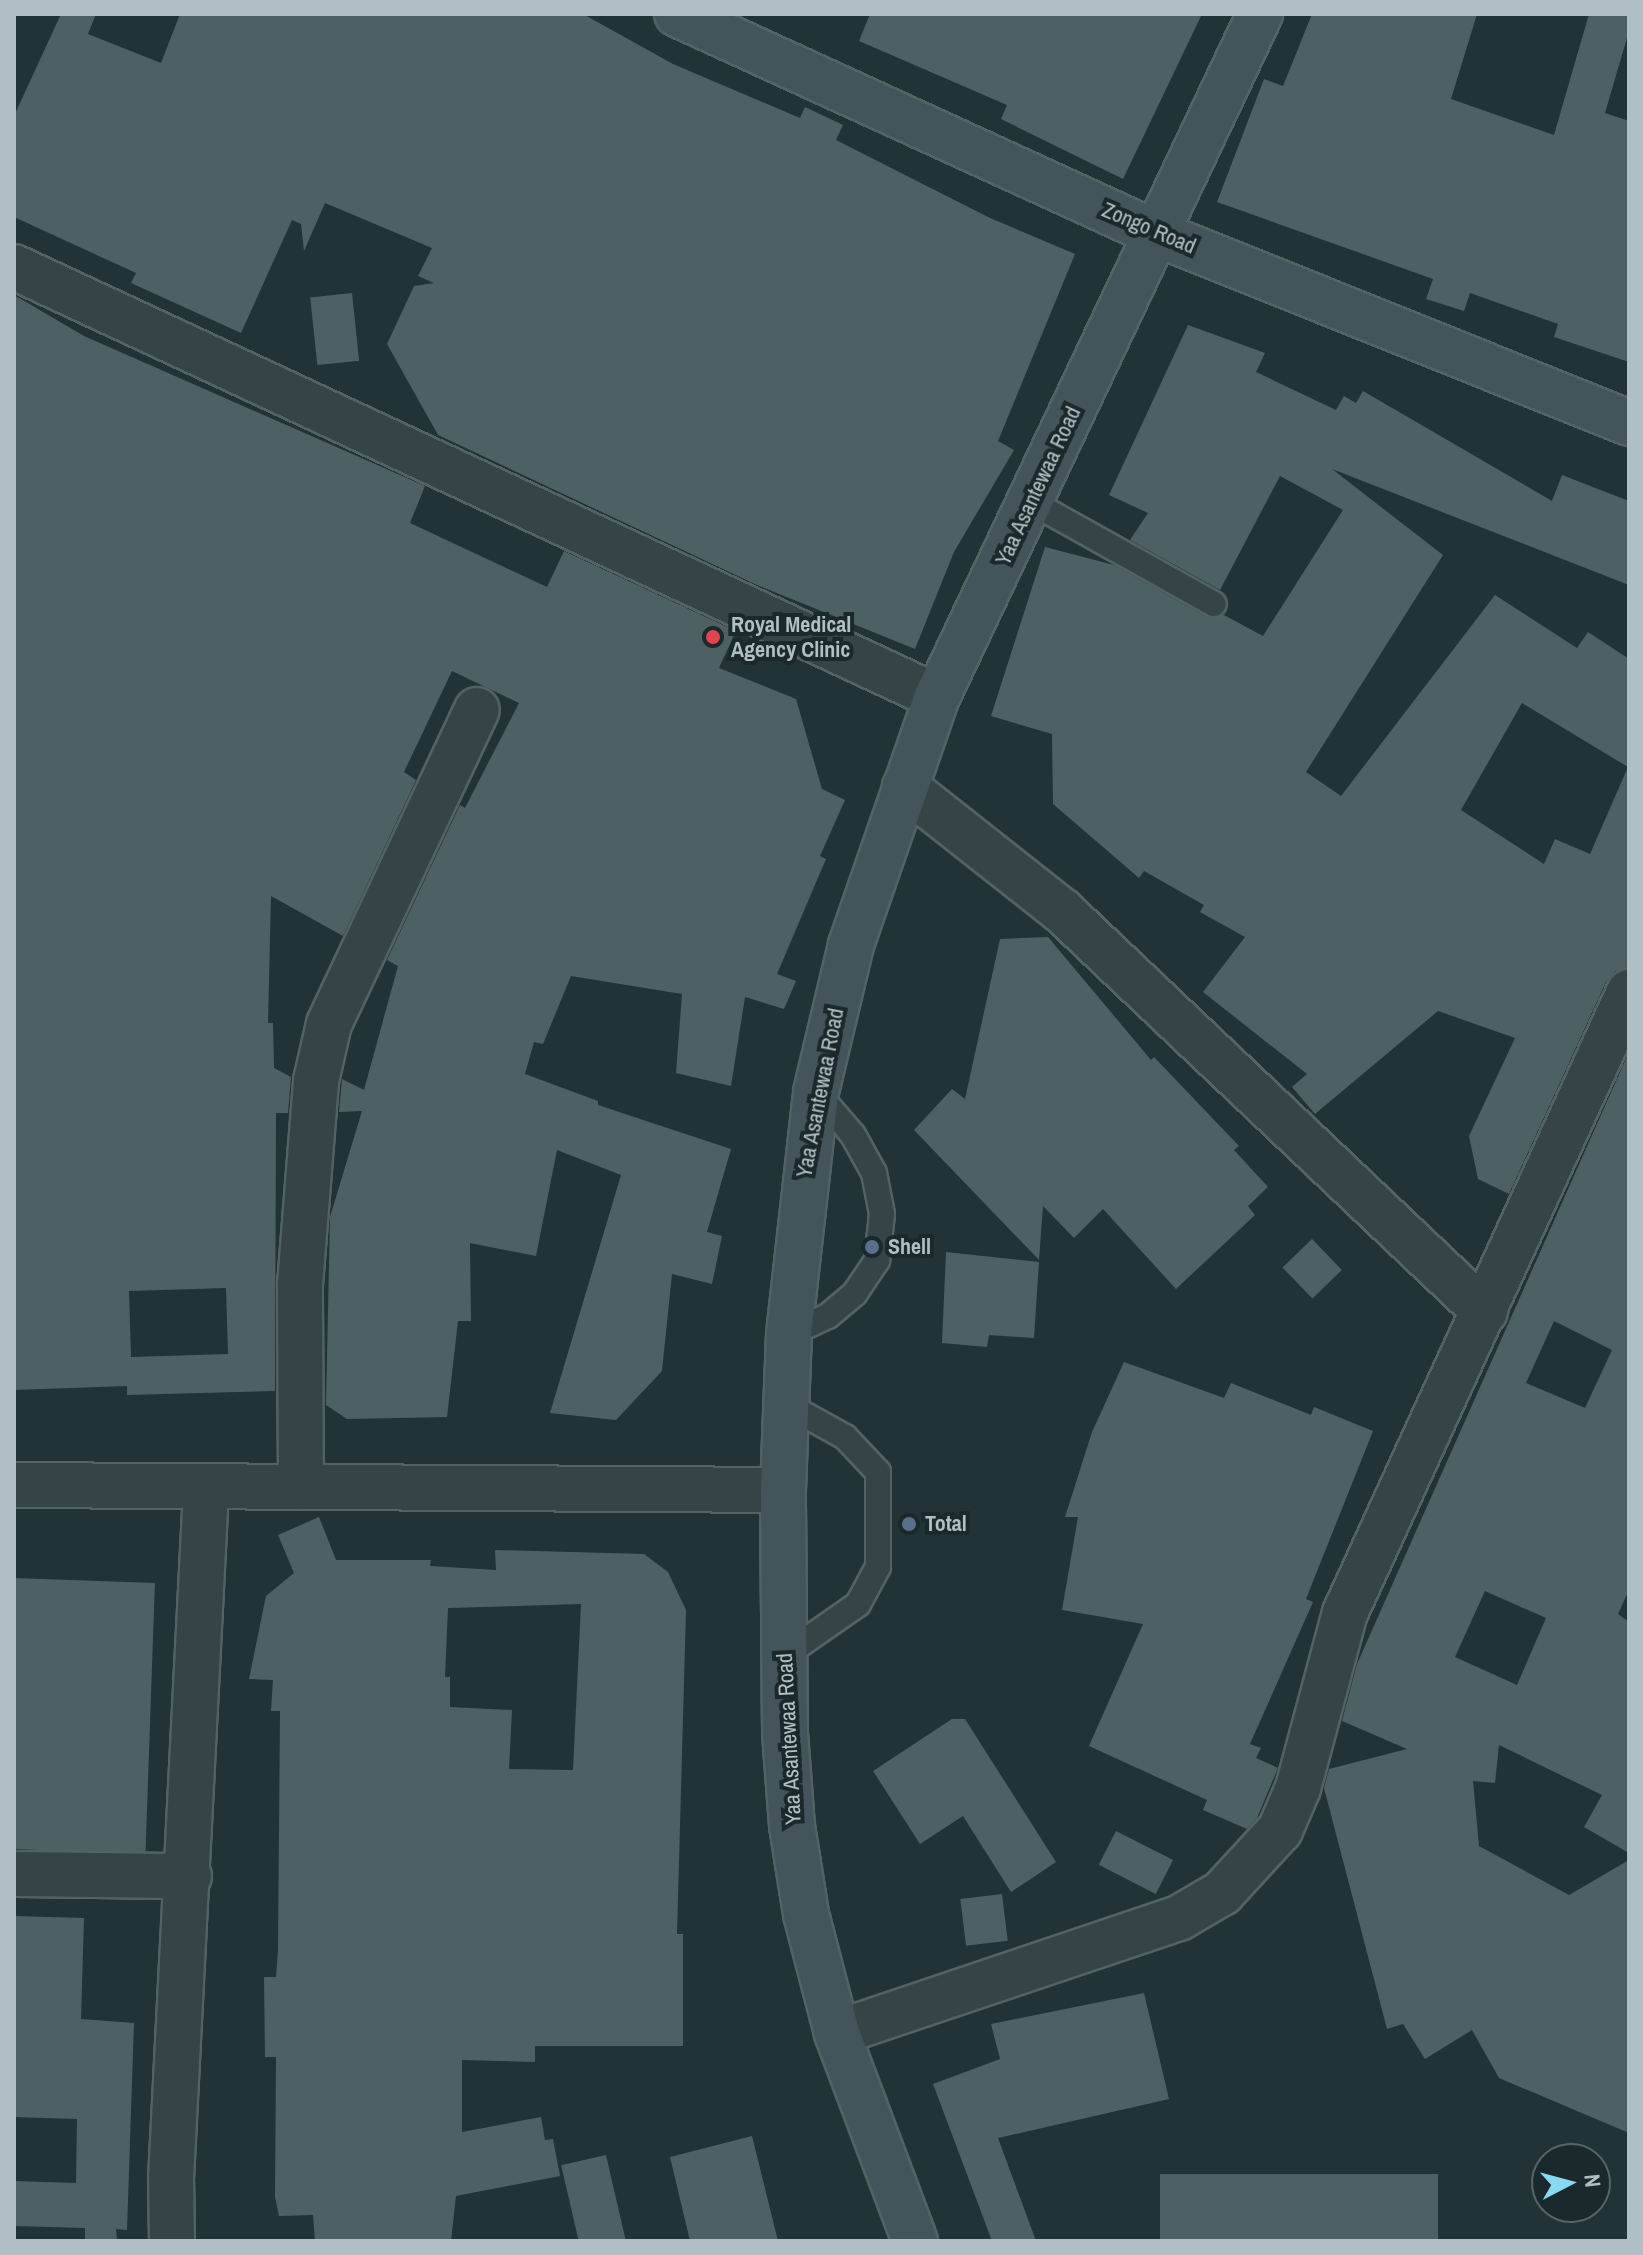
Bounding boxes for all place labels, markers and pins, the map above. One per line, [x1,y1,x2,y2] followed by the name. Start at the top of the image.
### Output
[731,611,851,662] place label: Royal Medical Agency Clinic
[702,626,724,648] marker: Royal Medical Agency Clinic
[888,1234,931,1260] place label: Shell
[863,1238,881,1256] marker: Shell
[925,1511,967,1537] place label: Total
[900,1515,918,1533] marker: Total

